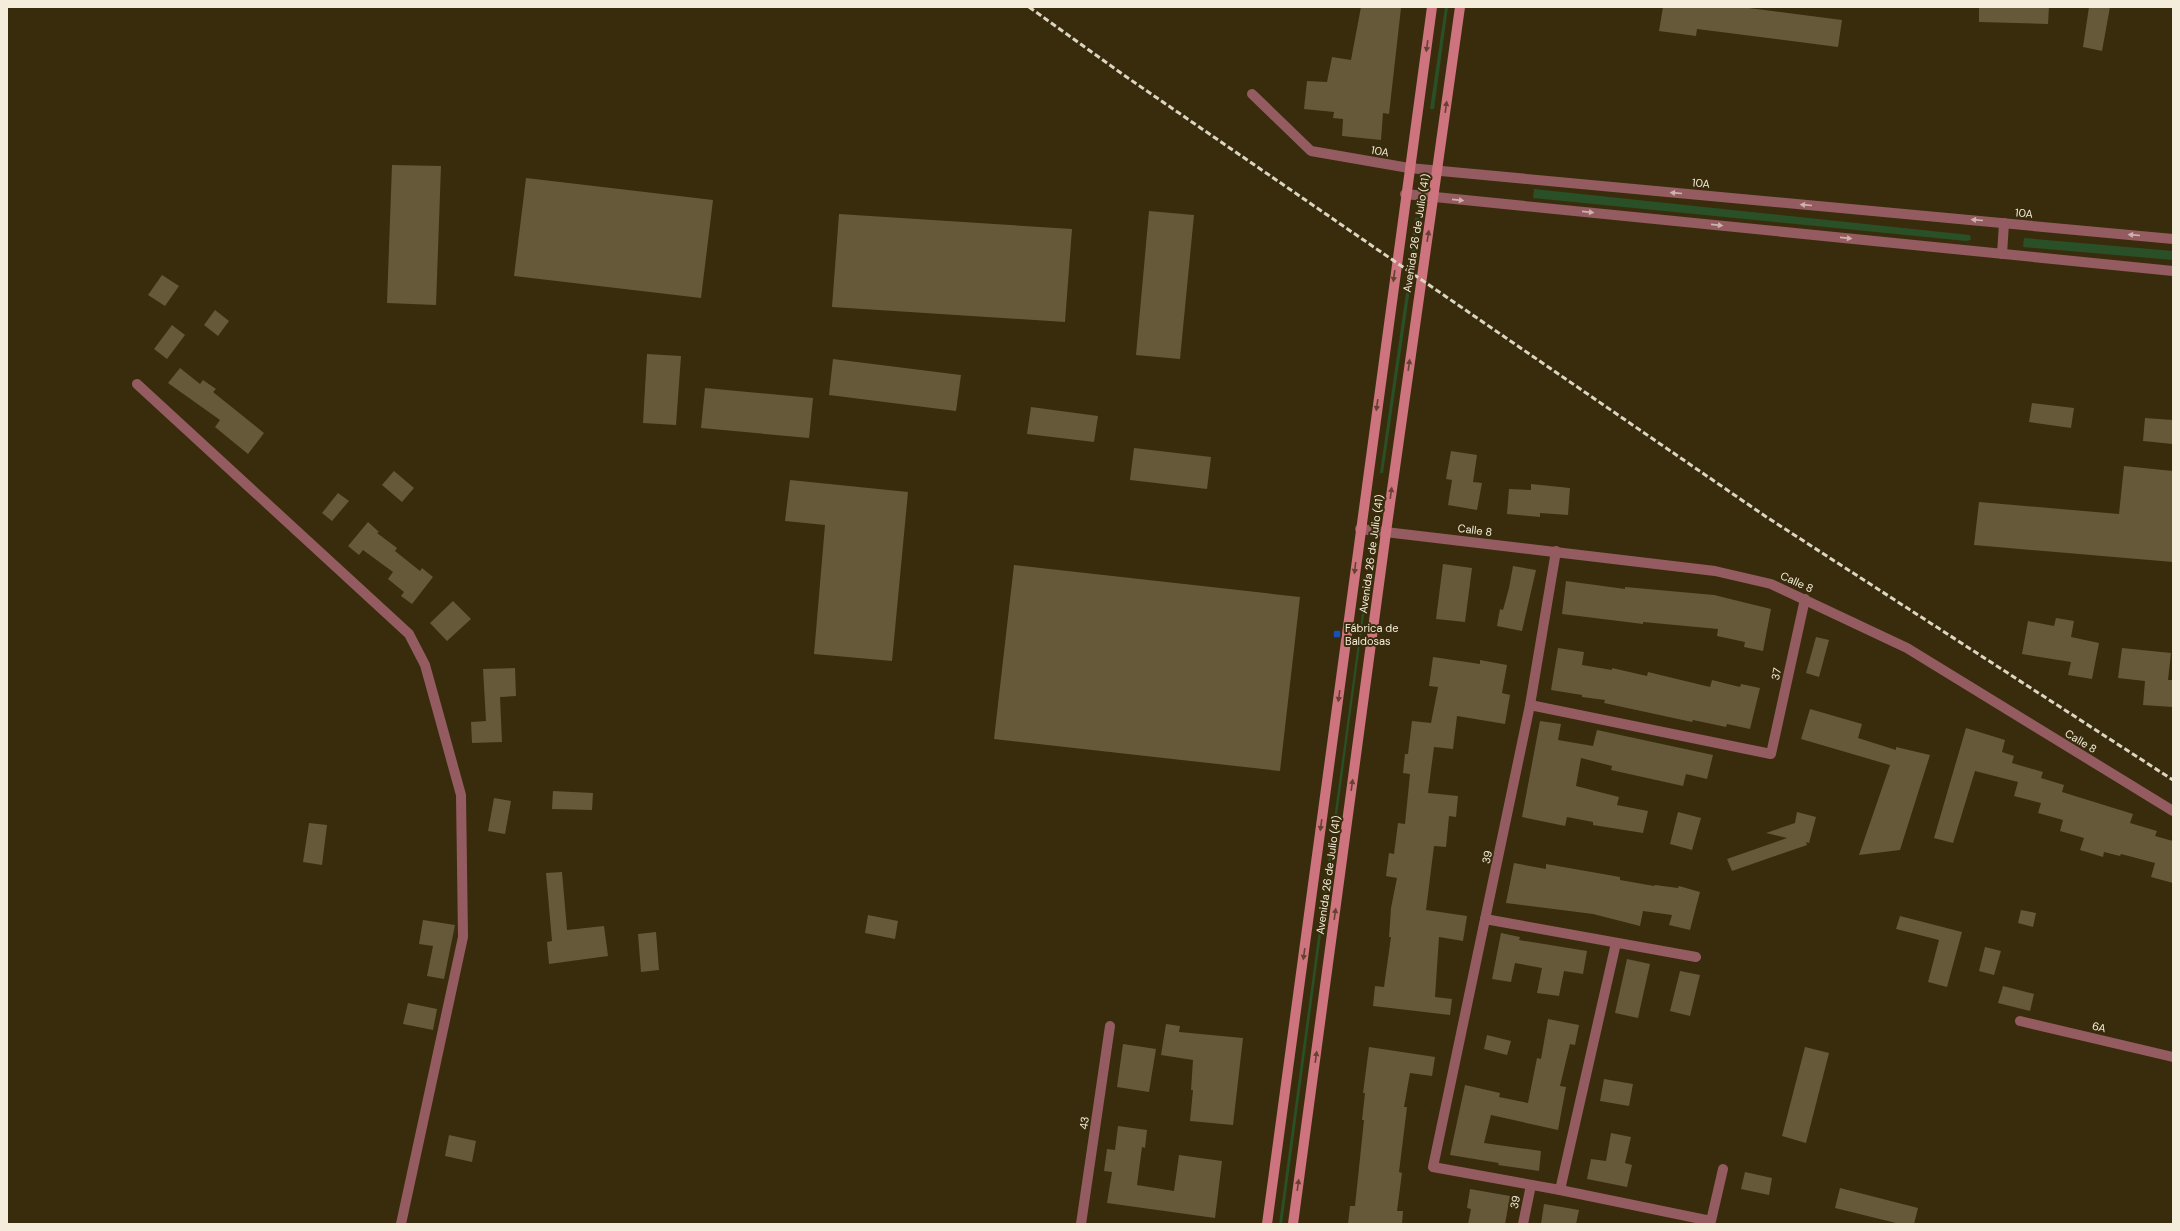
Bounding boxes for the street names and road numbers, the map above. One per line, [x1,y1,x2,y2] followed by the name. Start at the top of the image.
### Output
[1370,143,1390,159] street label: 10A
[1400,173,1432,293] street label: Avenida 26 de Julio (41)
[1692,175,1710,191] street label: 10A
[2015,205,2033,221] street label: 10A
[1356,494,1386,614] street label: Avenida 26 de Julio (41)
[1457,521,1493,539] street label: Calle 8
[1778,569,1816,595] street label: Calle 8
[1768,666,1784,681] street label: 37
[2063,726,2099,756] street label: Calle 8
[1313,815,1343,935] street label: Avenida 26 de Julio (41)
[1479,849,1495,865] street label: 39
[2091,1019,2107,1035] street label: 6A
[1076,1115,1092,1131] street label: 43
[1507,1194,1523,1210] street label: 39

